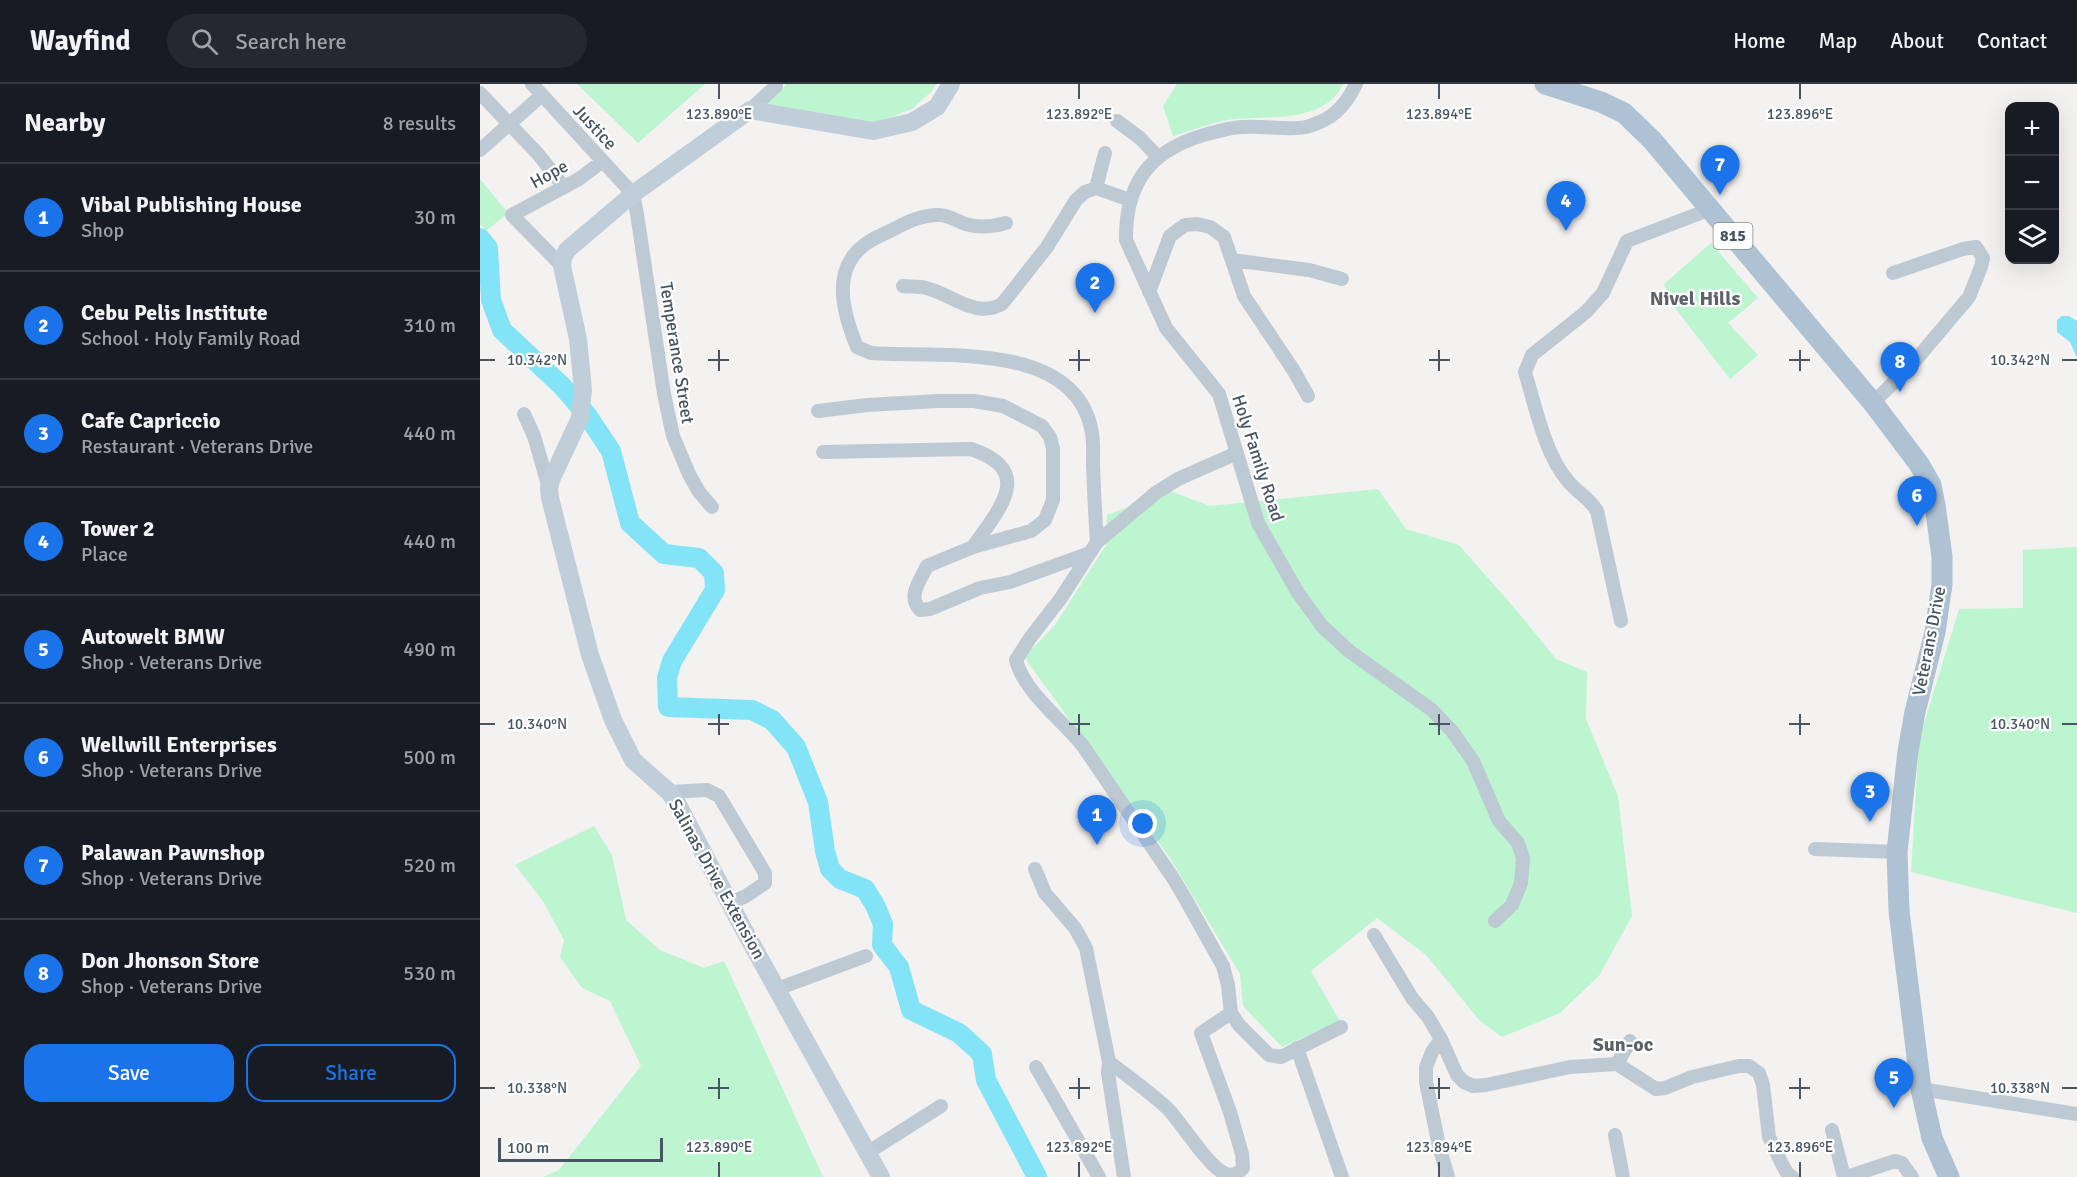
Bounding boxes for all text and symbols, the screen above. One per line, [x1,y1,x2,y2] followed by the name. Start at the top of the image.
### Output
[167,14,587,68] search box
[30,24,131,58] text: Wayfind
[188,25,221,58] icon: search
[236,28,347,55] text: Search here
[1733,28,1786,54] text: Home
[1819,28,1857,54] text: Map
[1890,28,1944,54] text: About
[1977,28,2047,54] text: Contact
[568,100,622,154] street label: Justice
[2005,102,2059,264] map controls
[2005,102,2059,156] button: +
[686,105,752,123] text: 123.890°E
[1046,105,1112,123] text: 123.892°E
[1406,105,1472,123] text: 123.894°E
[1767,105,1833,123] text: 123.896°E
[24,107,105,139] text: Nearby
[383,111,456,136] text: 8 results
[1700,146,1740,195] pin: 7
[526,155,572,193] street label: Hope
[2005,156,2059,210] button: −
[1546,182,1586,231] pin: 4
[81,191,302,218] text: Vibal Publishing House
[38,205,49,230] text: 1
[414,205,456,230] text: 30 m
[2005,210,2059,264] button: layers
[81,218,124,243] text: Shop
[1714,223,1752,249] road number: 815
[1076,264,1114,313] pin: 2
[655,281,699,425] street label: Temperance Street
[1650,286,1740,311] district label: Nivel Hills
[81,299,268,326] text: Cebu Pelis Institute
[38,313,49,338] text: 2
[403,313,456,338] text: 310 m
[81,326,301,351] text: School · Holy Family Road
[1880,342,1920,392] pin: 8
[507,351,567,369] text: 10.342°N
[1990,351,2050,369] text: 10.342°N
[1227,392,1289,524] street label: Holy Family Road
[81,407,220,434] text: Cafe Capriccio
[38,421,49,446] text: 3
[403,421,456,446] text: 440 m
[81,434,313,459] text: Restaurant · Veterans Drive
[1898,476,1936,526] pin: 6
[81,515,155,542] text: Tower 2
[38,529,49,554] text: 4
[403,529,456,554] text: 440 m
[81,542,128,567] text: Place
[1908,584,1950,698] street label: Veterans Drive
[81,623,225,650] text: Autowelt BMW
[38,637,49,662] text: 5
[403,637,456,662] text: 490 m
[81,650,262,675] text: Shop · Veterans Drive
[507,715,567,733] text: 10.340°N
[1990,715,2050,733] text: 10.340°N
[81,731,277,758] text: Wellwill Enterprises
[38,745,49,770] text: 6
[403,745,456,770] text: 500 m
[81,758,262,783] text: Shop · Veterans Drive
[1850,772,1890,822] pin: 3
[664,795,770,963] street label: Salinas Drive Extension
[1078,796,1116,845] pin: 1
[1128,809,1157,838] your location
[81,839,265,866] text: Palawan Pawnshop
[38,853,49,878] text: 7
[403,853,456,878] text: 520 m
[81,866,262,891] text: Shop · Veterans Drive
[81,947,259,974] text: Don Jhonson Store
[38,961,49,986] text: 8
[403,961,456,986] text: 530 m
[81,974,262,999] text: Shop · Veterans Drive
[1593,1032,1653,1057] district label: Sun-oc
[24,1044,234,1102] button: Save
[246,1044,456,1102] button: Share
[1874,1058,1914,1108] pin: 5
[507,1079,567,1097] text: 10.338°N
[1990,1079,2050,1097] text: 10.338°N
[498,1135,663,1162] scale bar
[507,1138,549,1158] text: 100 m
[686,1138,752,1156] text: 123.890°E
[1046,1138,1112,1156] text: 123.892°E
[1406,1138,1472,1156] text: 123.894°E
[1767,1138,1833,1156] text: 123.896°E

